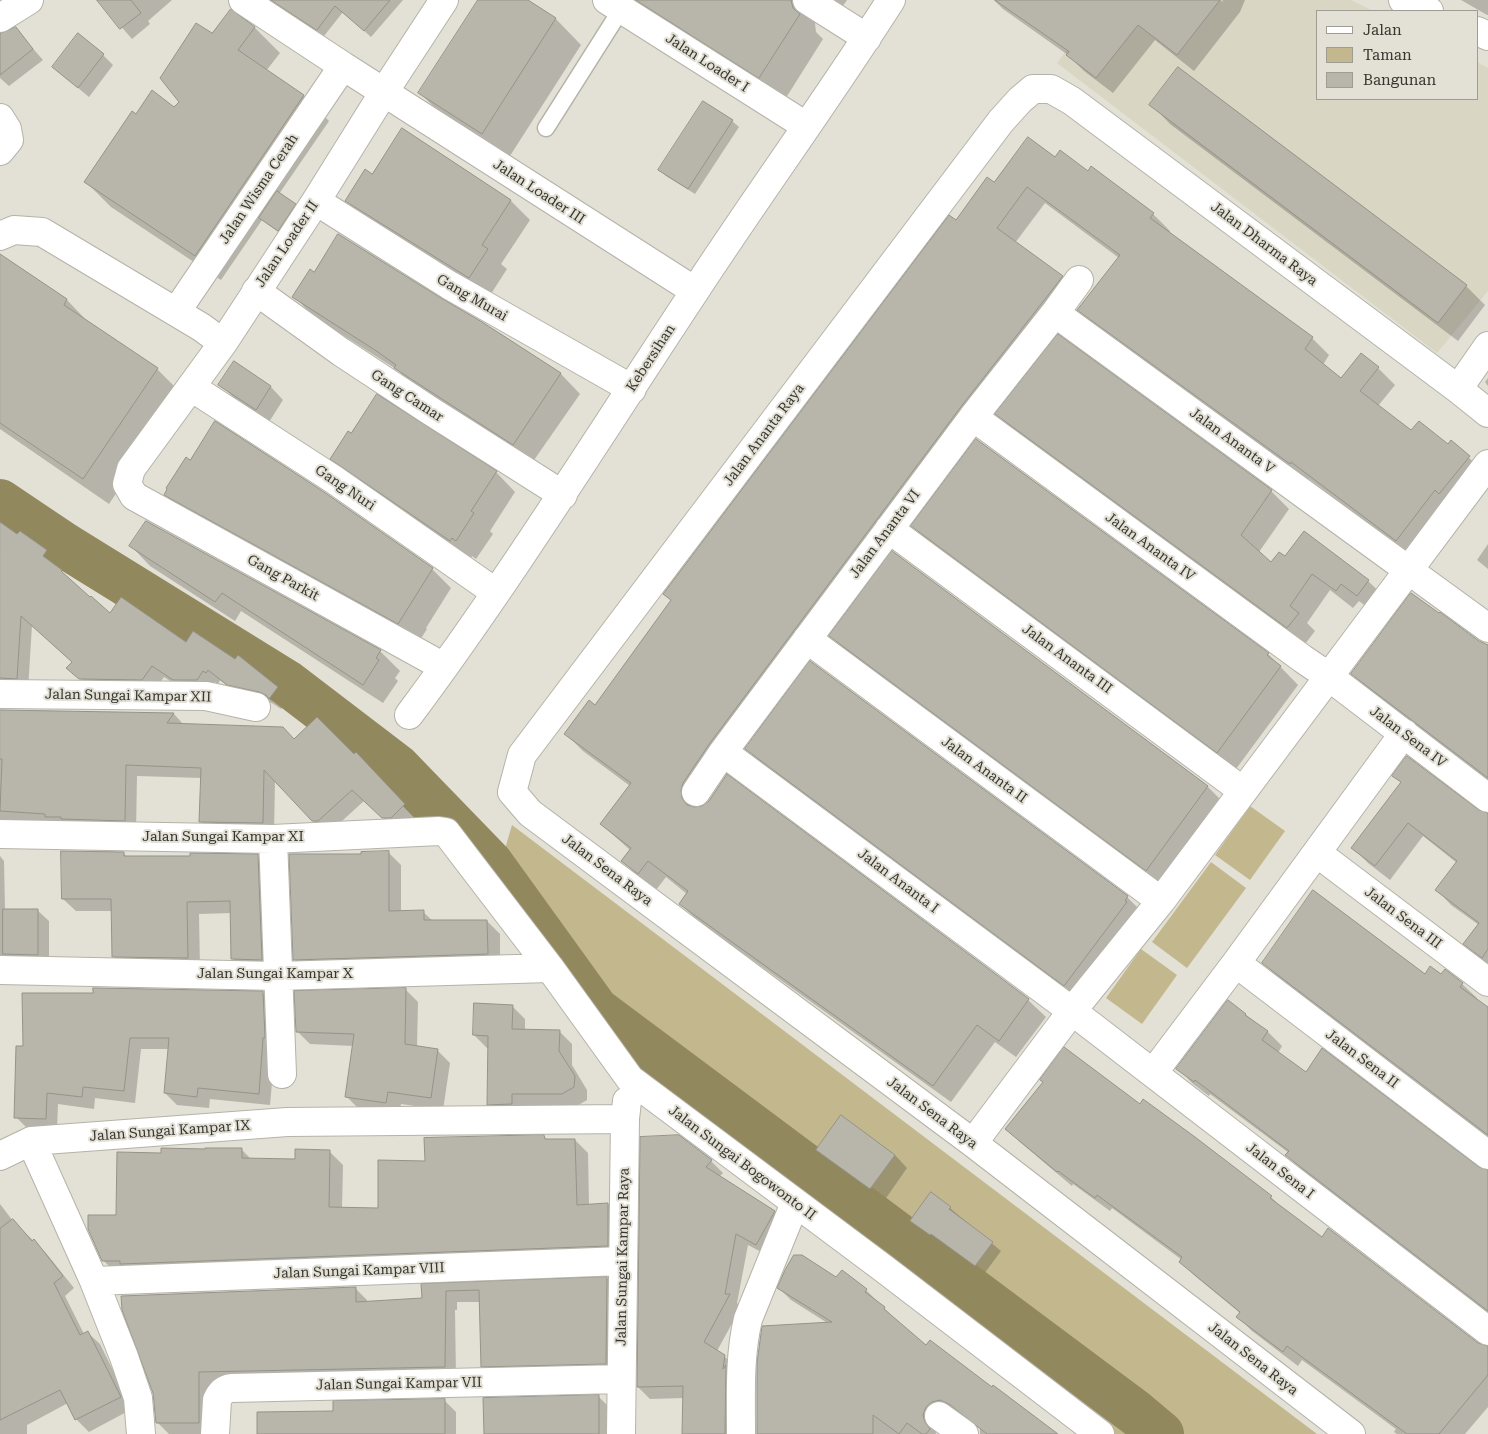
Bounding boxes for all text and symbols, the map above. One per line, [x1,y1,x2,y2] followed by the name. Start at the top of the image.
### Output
[1316,10,1478,100] legend
[1363,21,1402,39] text: Jalan
[662,30,752,96] street label: Jalan Loader I
[1363,46,1412,64] text: Taman
[1363,71,1436,89] text: Bangunan
[216,131,302,247] street label: Jalan Wisma Cerah
[490,156,588,228] street label: Jalan Loader III
[252,198,322,290] street label: Jalan Loader II
[1207,198,1321,290] street label: Jalan Dharma Raya
[434,271,510,325] street label: Gang Murai
[623,321,679,395] street label: Kebersihan
[368,366,446,426] street label: Gang Camar
[720,381,808,489] street label: Jalan Ananta Raya
[1186,404,1278,478] street label: Jalan Ananta V
[312,462,378,514] street label: Gang Nuri
[846,486,924,582] street label: Jalan Ananta VI
[1102,509,1198,585] street label: Jalan Ananta IV
[244,551,322,605] street label: Gang Parkit
[1019,621,1115,697] street label: Jalan Ananta III
[45,686,211,706] street label: Jalan Sungai Kampar XII
[1366,703,1450,771] street label: Jalan Sena IV
[938,733,1030,807] street label: Jalan Ananta II
[142,829,304,845] street label: Jalan Sungai Kampar XI
[558,831,656,909] street label: Jalan Sena Raya
[854,845,942,917] street label: Jalan Ananta I
[1361,884,1445,952] street label: Jalan Sena III
[197,966,353,982] street label: Jalan Sungai Kampar X
[1322,1026,1402,1092] street label: Jalan Sena II
[883,1074,981,1152] street label: Jalan Sena Raya
[665,1102,819,1224] street label: Jalan Sungai Bogowonto II
[89,1117,251,1145] street label: Jalan Sungai Kampar IX
[1243,1139,1317,1203] street label: Jalan Sena I
[613,1168,633,1346] street label: Jalan Sungai Kampar Raya
[273,1260,445,1282] street label: Jalan Sungai Kampar VIII
[1205,1319,1301,1399] street label: Jalan Sena Raya
[316,1374,482,1394] street label: Jalan Sungai Kampar VII

